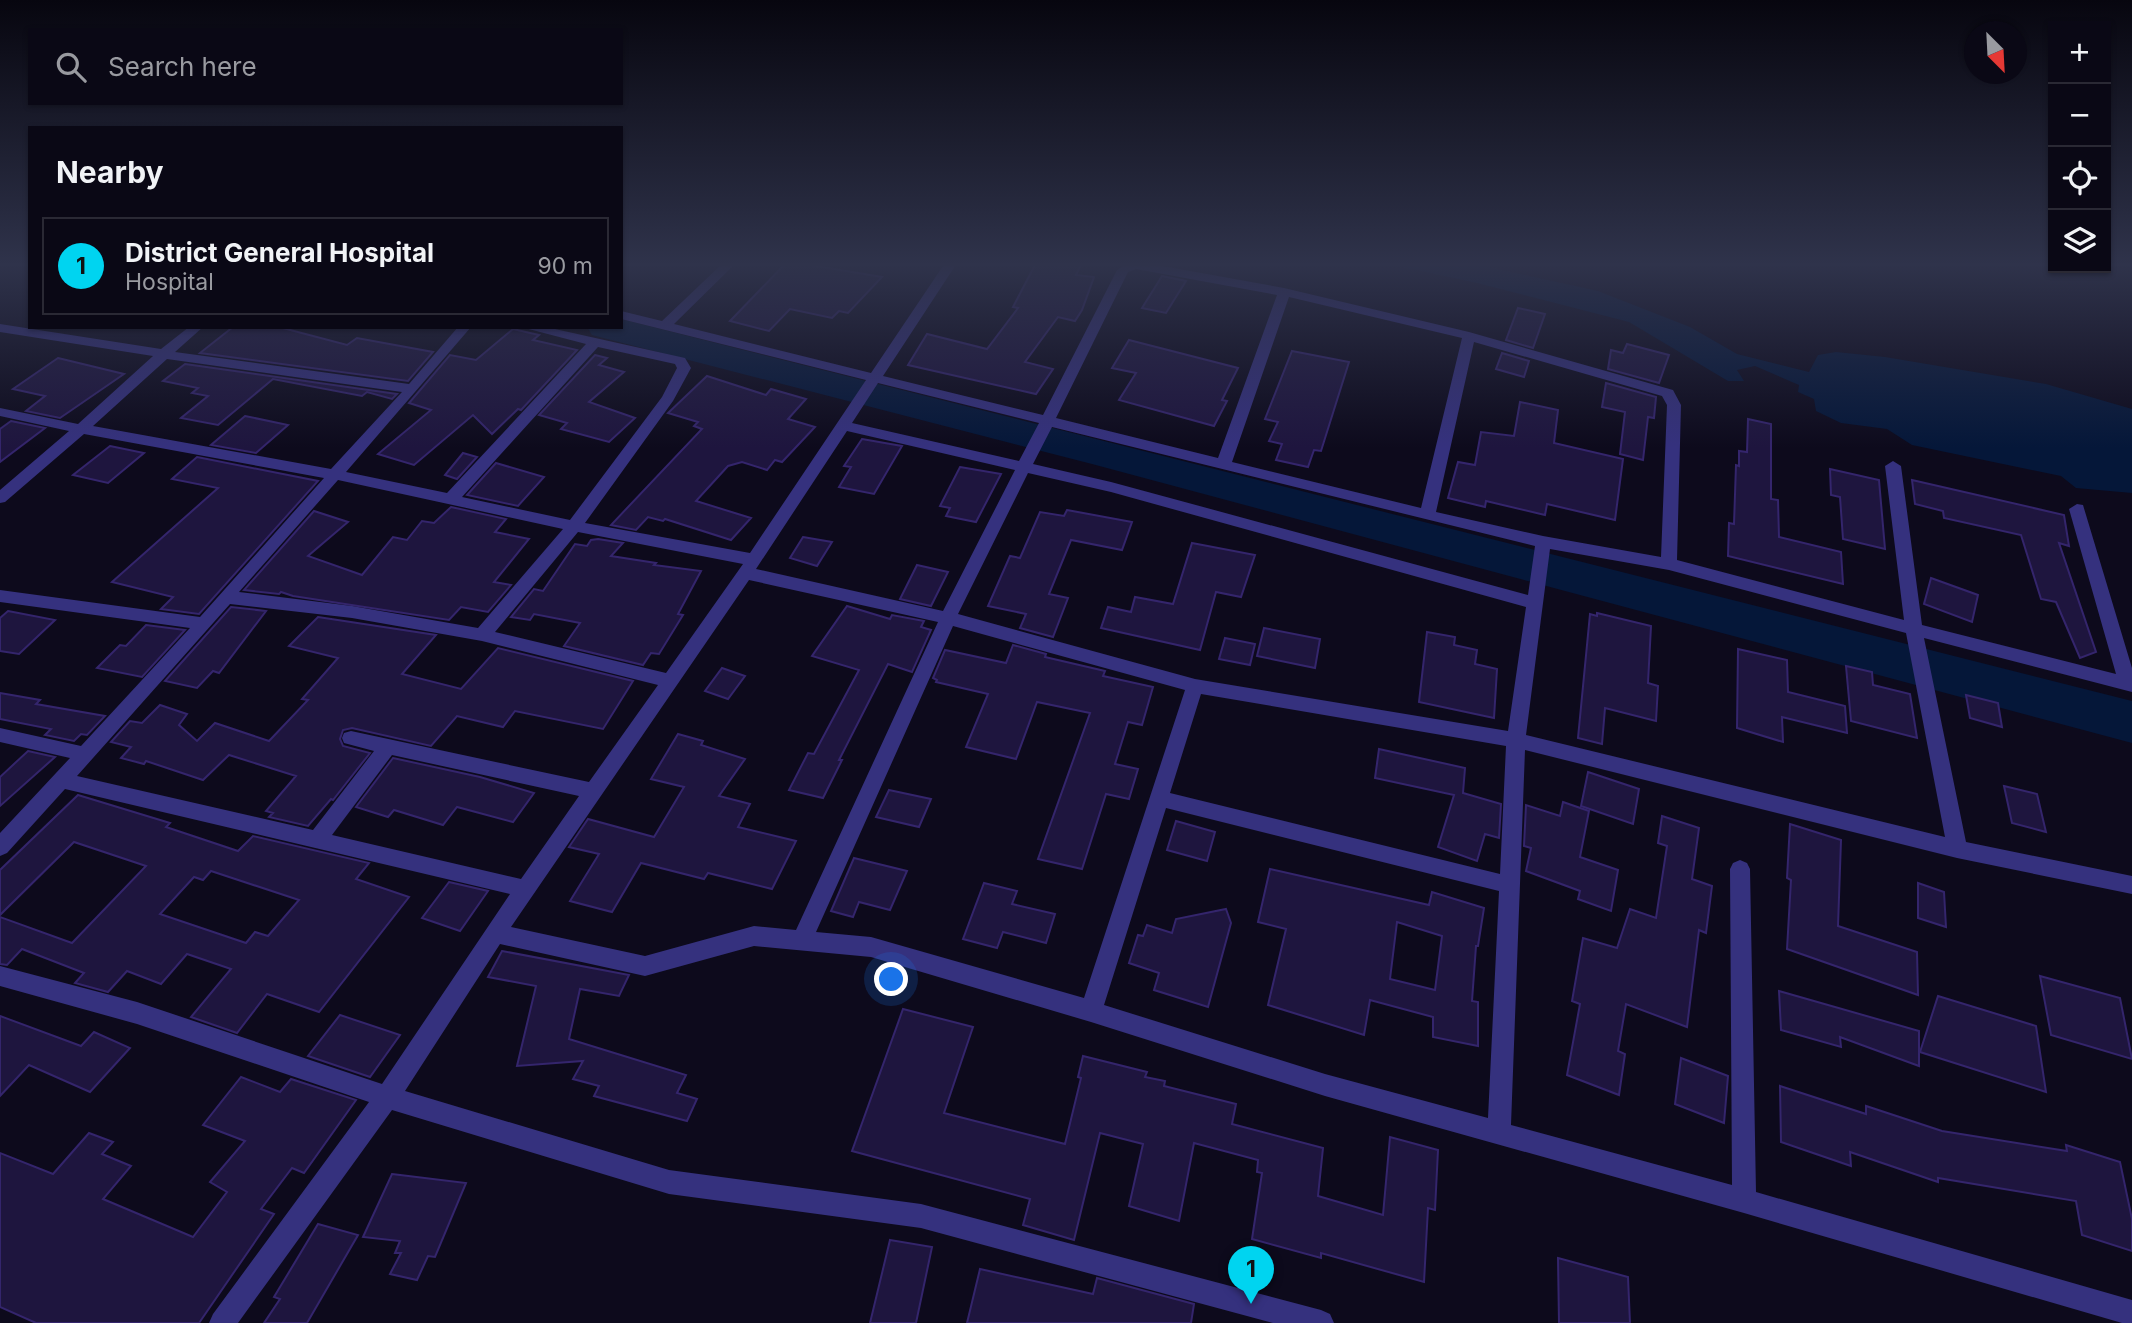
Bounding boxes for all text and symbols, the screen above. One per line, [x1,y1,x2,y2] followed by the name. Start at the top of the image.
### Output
[1964,21,2027,84] north arrow
[2048,21,2111,273] map controls
[2048,21,2111,84] button: +
[28,28,623,105] search box
[52,48,90,86] icon: search
[108,51,257,82] text: Search here
[2048,84,2111,147] button: −
[2048,147,2111,210] button: locate
[56,154,164,190] text: Nearby
[2048,210,2111,273] button: layers
[125,237,434,268] text: District General Hospital
[76,252,86,280] text: 1
[538,252,593,280] text: 90 m
[125,268,214,296] text: Hospital
[874,962,908,996] your location
[1228,1246,1274,1304] pin: 1

